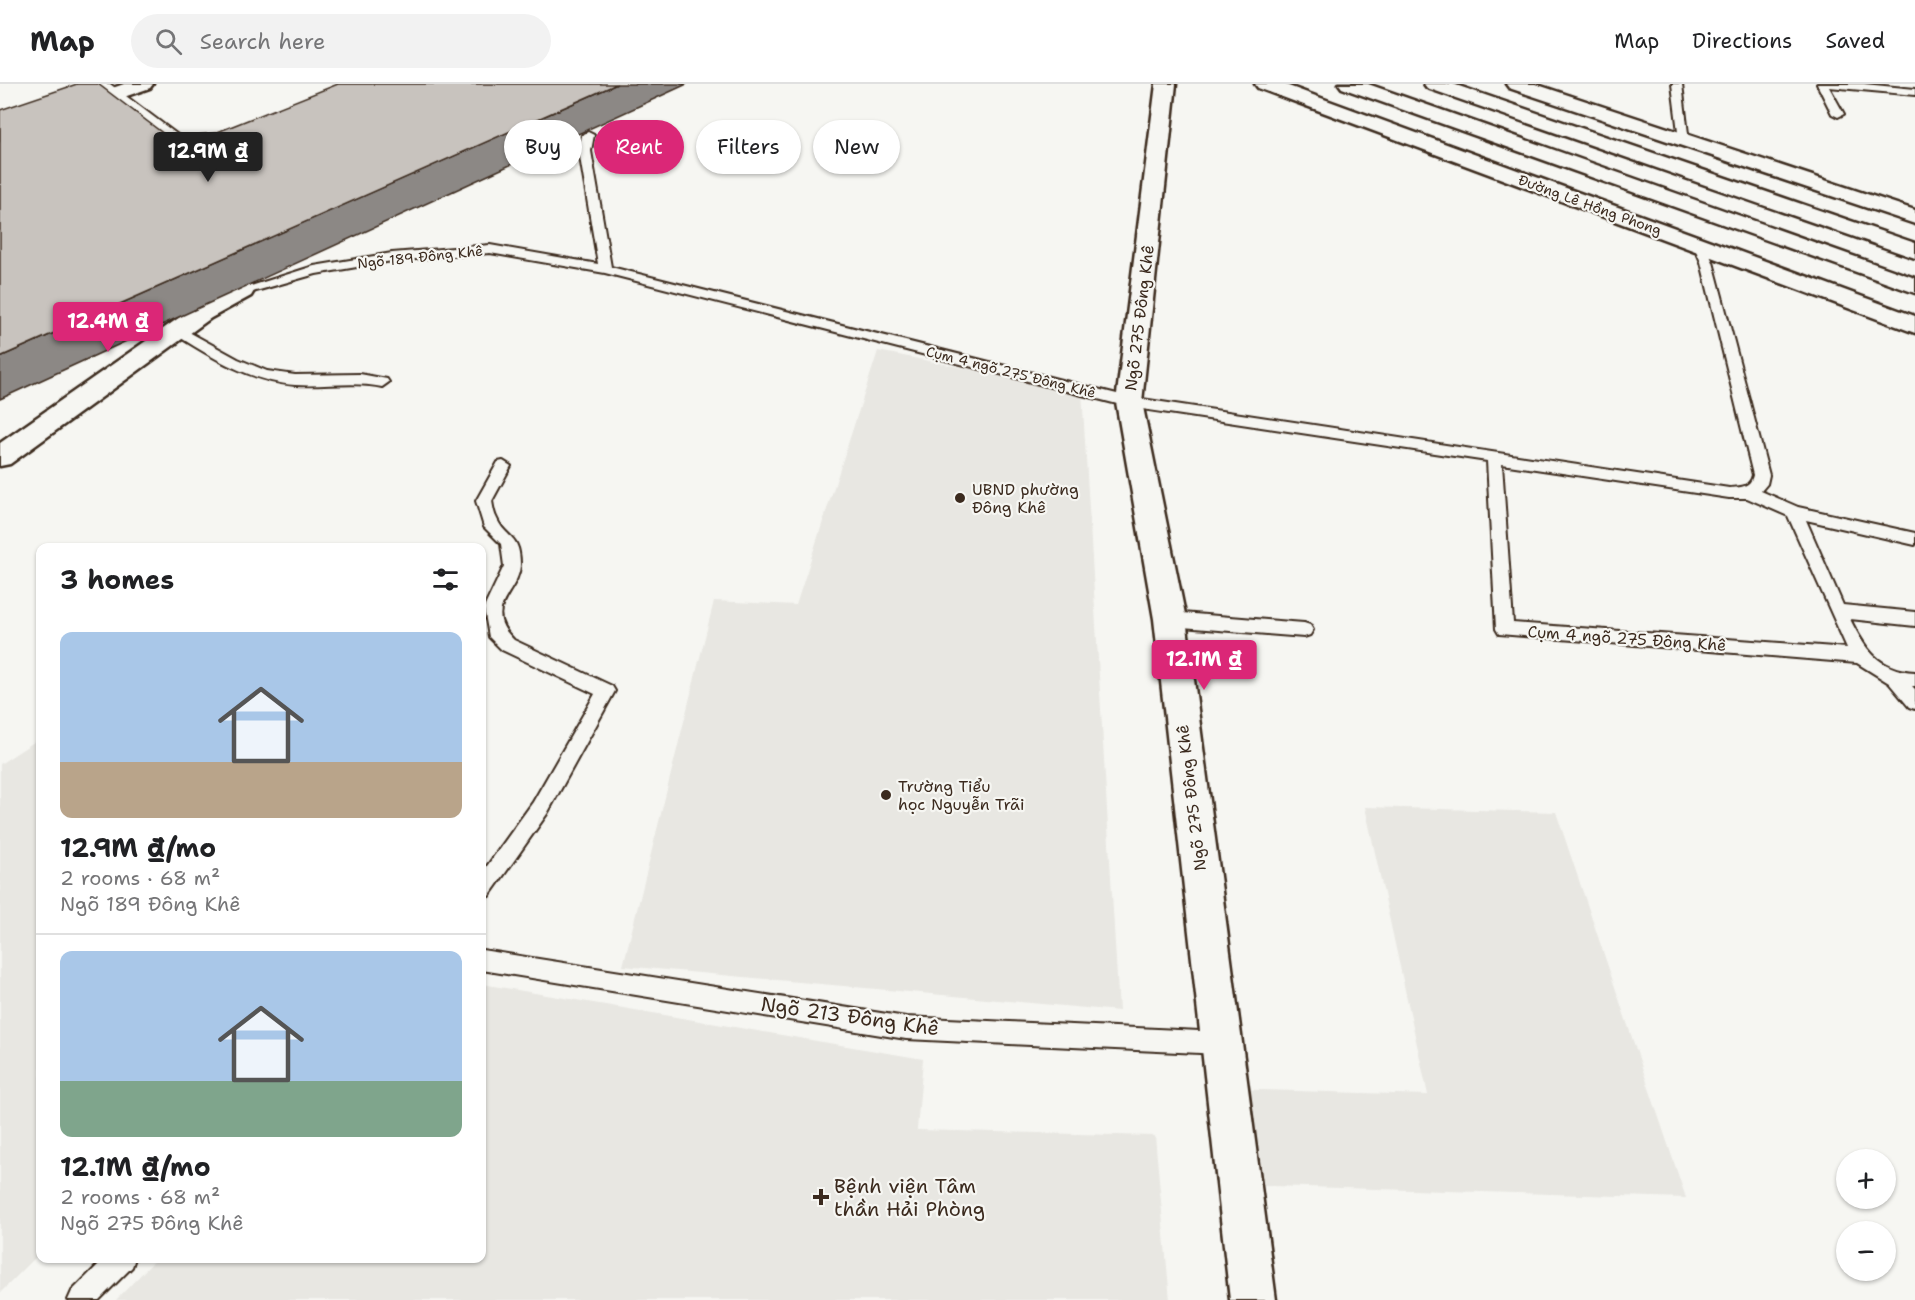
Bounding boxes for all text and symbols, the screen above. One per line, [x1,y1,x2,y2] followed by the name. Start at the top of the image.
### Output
[131,14,551,68] search box
[30,22,95,60] text: Map
[152,25,185,58] icon: search
[200,27,325,56] text: Search here
[1614,27,1659,55] text: Map
[1692,27,1792,55] text: Directions
[1825,27,1885,55] text: Saved
[504,120,582,174] chip: Buy
[594,120,684,174] chip: Rent
[696,120,801,174] chip: Filters
[813,120,900,174] chip: New
[153,132,263,183] pin: 12.9M ₫
[168,138,248,164] text: 12.9M ₫
[1516,171,1664,239] street label: Đường Lê Hồng Phong
[356,241,484,273] street label: Ngõ 189 Đông Khê
[1120,244,1159,392] street label: Ngõ 275 Đông Khê
[53,302,163,353] pin: 12.4M ₫
[67,308,149,334] text: 12.4M ₫
[924,342,1098,402] street label: Cụm 4 ngõ 275 Đông Khê
[972,479,1079,518] place label: UBND phường Đông Khê
[953,491,967,505] marker: UBND phường Đông Khê
[60,562,174,597] text: 3 homes
[429,563,462,596] icon: filters
[1527,621,1727,656] street label: Cụm 4 ngõ 275 Đông Khê
[1149,640,1259,691] pin: 12.1M ₫
[1166,646,1242,672] text: 12.1M ₫
[207,671,315,779] icon: home
[1172,724,1211,872] street label: Ngõ 275 Đông Khê
[898,776,1024,815] place label: Trường Tiểu học Nguyễn Trãi
[879,788,893,802] marker: Trường Tiểu học Nguyễn Trãi
[60,830,216,865] text: 12.9M ₫/mo
[60,865,220,891] text: 2 rooms · 68 m²
[60,891,241,917] text: Ngõ 189 Đông Khê
[207,990,315,1098] icon: home
[759,991,941,1041] street label: Ngõ 213 Đông Khê
[60,1149,211,1184] text: 12.1M ₫/mo
[1836,1149,1896,1281] map controls
[1836,1149,1896,1209] button: +
[834,1173,985,1222] place label: Bệnh viện Tâm thần Hải Phòng
[60,1184,220,1210] text: 2 rooms · 68 m²
[812,1188,830,1206] marker: Bệnh viện Tâm thần Hải Phòng
[60,1210,244,1236] text: Ngõ 275 Đông Khê
[1836,1221,1896,1281] button: −

